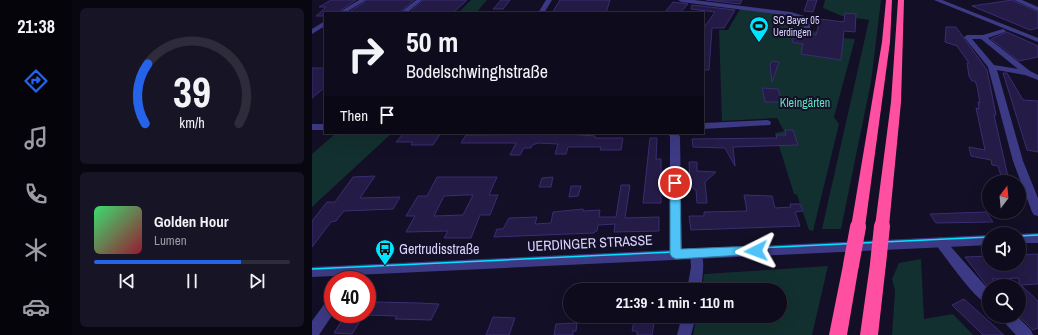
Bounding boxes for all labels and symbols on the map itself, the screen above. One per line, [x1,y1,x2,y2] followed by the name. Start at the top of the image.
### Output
[773,14,820,39] place label: SC Bayer 05 Uerdingen
[748,15,770,43] sports icon: SC Bayer 05 Uerdingen
[780,95,830,111] park label: Kleingärten
[658,166,692,200] pin
[982,175,1026,219] north arrow
[735,230,777,272] position arrow
[527,231,653,255] street label: UERDINGER STRASSE
[374,238,396,266] bus stop icon: Gertrudisstraße
[399,240,479,258] place label: Gertrudisstraße
[324,271,376,323] speed limit sign: 40

